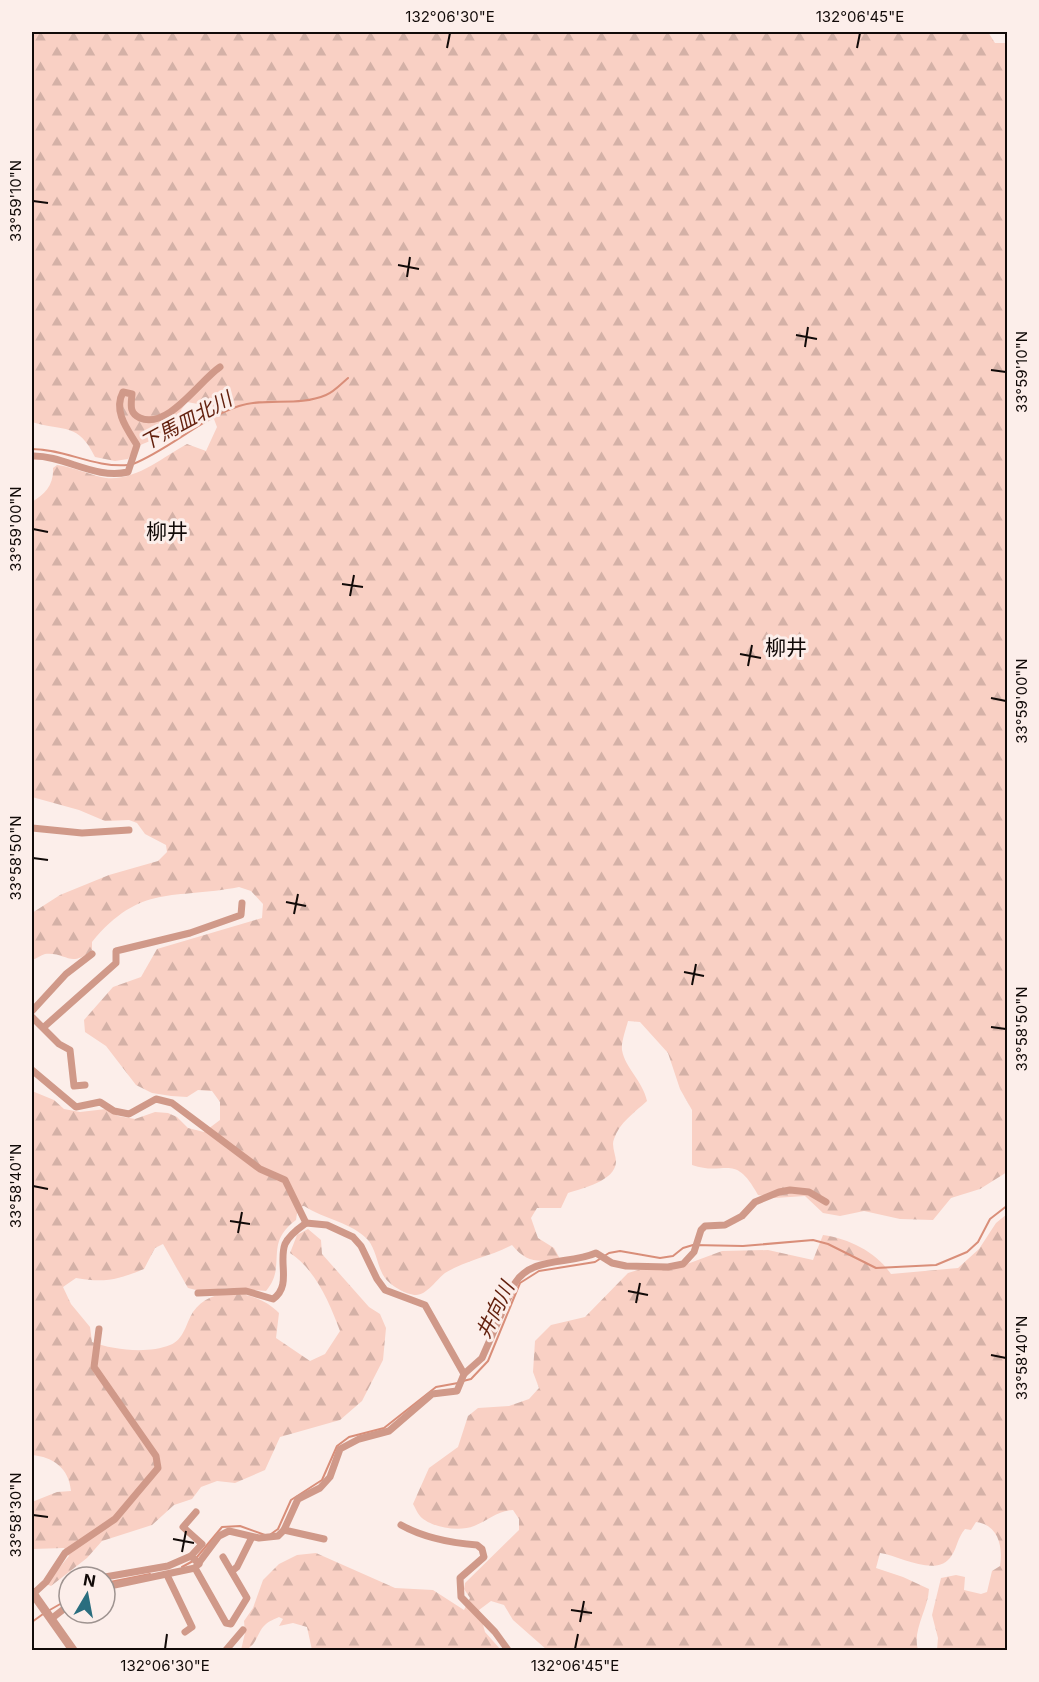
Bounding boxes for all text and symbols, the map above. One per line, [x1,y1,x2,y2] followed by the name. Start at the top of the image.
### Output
[405,7,495,26] text: 132°06'30"E
[816,7,904,26] text: 132°06'45"E
[6,160,25,242] text: 33°59'10"N
[1012,331,1031,413] text: 33°59'10"N
[136,386,238,455] water label: 下馬皿北川
[6,486,25,572] text: 33°59'00"N
[146,519,188,544] district label: 柳井
[765,635,807,660] district label: 柳井
[1012,658,1031,744] text: 33°59'00"N
[6,816,25,900] text: 33°58'50"N
[1012,987,1031,1071] text: 33°58'50"N
[6,1144,25,1228] text: 33°58'40"N
[471,1276,520,1342] water label: 井向川
[1012,1316,1031,1400] text: 33°58'40"N
[6,1472,25,1558] text: 33°58'30"N
[57,1565,117,1625] north arrow
[82,1569,97,1591] text: N
[120,1656,210,1675] text: 132°06'30"E
[531,1656,619,1675] text: 132°06'45"E

